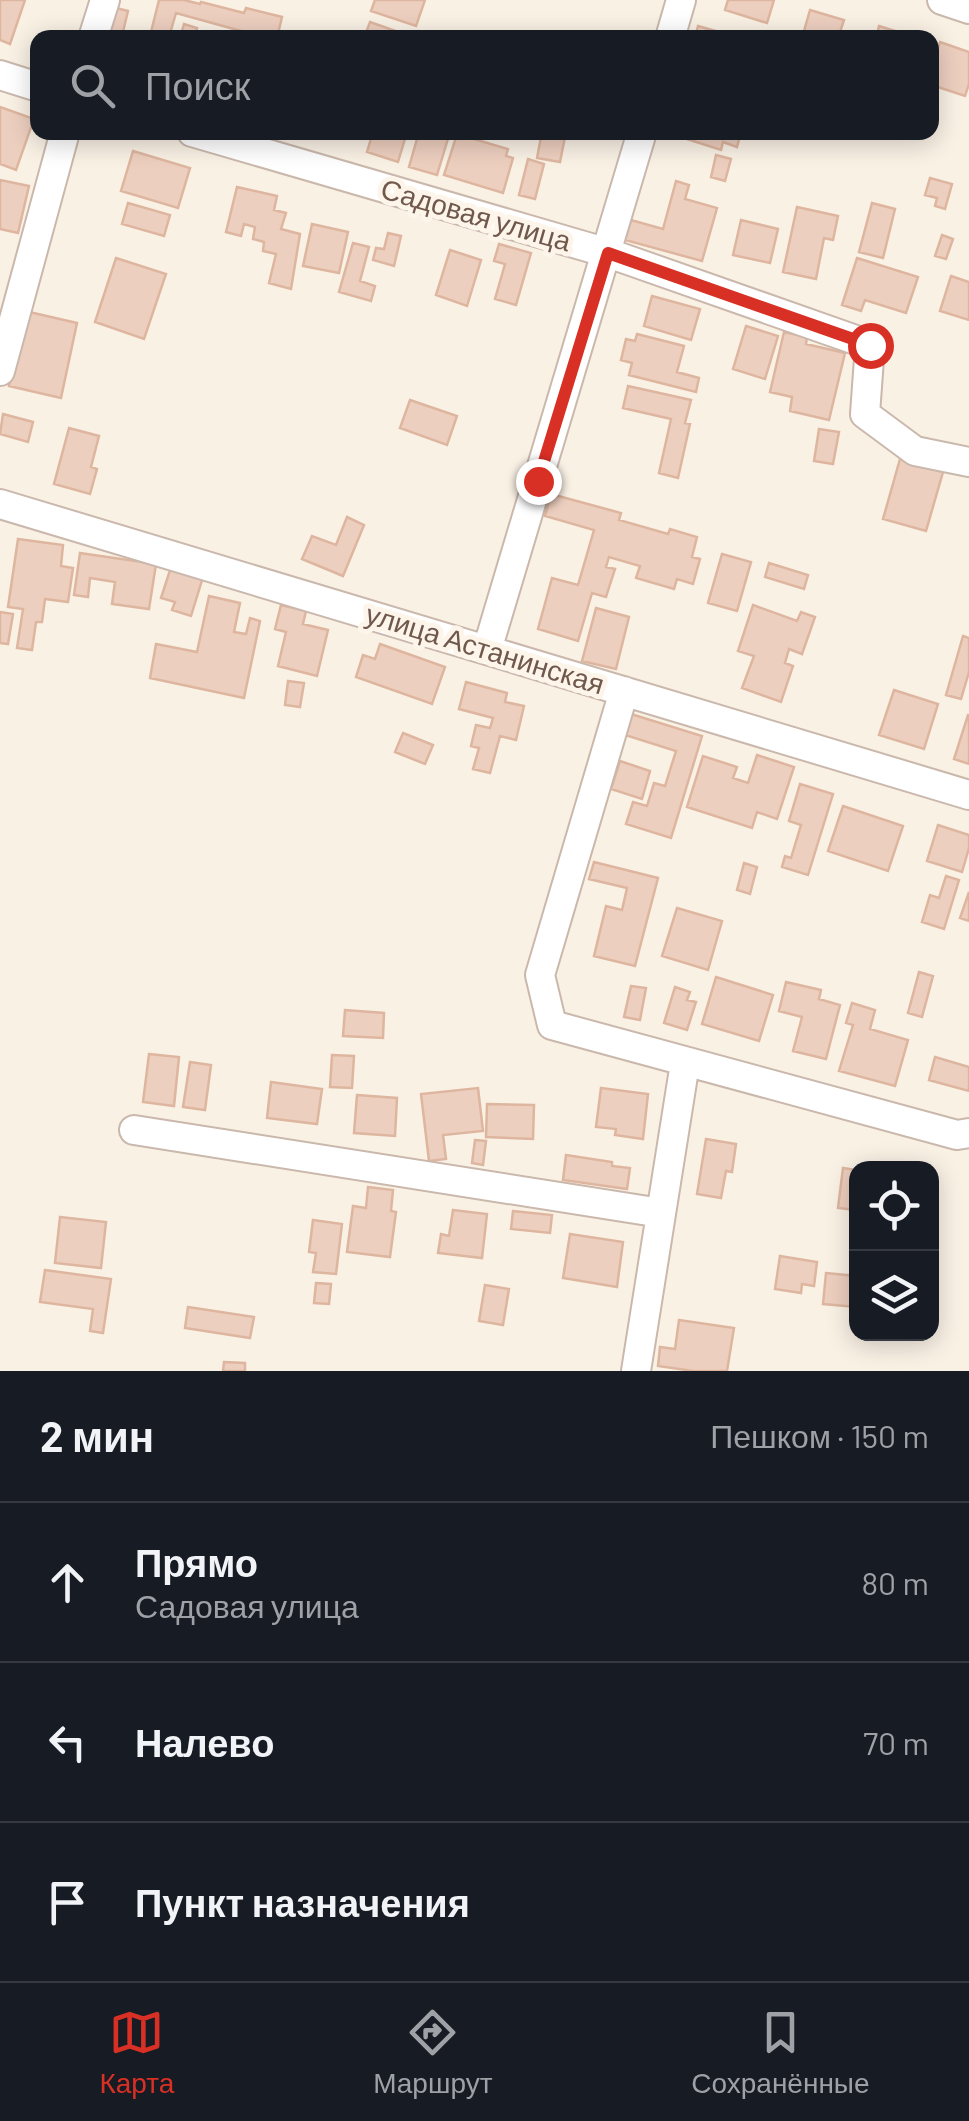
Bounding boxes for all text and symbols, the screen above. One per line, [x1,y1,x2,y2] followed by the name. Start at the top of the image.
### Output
[30,30,939,140] search box
[65,58,120,113] icon: search
[145,62,250,108] text: Поиск
[377,171,576,257] street label: Садовая улица
[848,323,894,369] route start
[516,459,562,505] route end
[362,596,609,700] street label: улица Астанинская
[849,1161,939,1341] map controls
[849,1161,939,1251] button: locate
[849,1251,939,1341] button: layers
[40,1410,154,1460] text: 2 мин
[710,1416,929,1454] text: Пешком · 150 m
[135,1539,258,1585] text: Прямо
[40,1555,95,1610] icon: ahead
[861,1563,929,1601] text: 80 m
[135,1586,359,1624] text: Садовая улица
[40,1715,95,1770] icon: left
[135,1719,274,1765] text: Налево
[863,1723,929,1761] text: 70 m
[40,1875,95,1930] icon: arrive
[135,1879,470,1925] text: Пункт назначения
[99,2005,174,2100] tab: Карта
[373,2005,492,2100] tab: Маршрут
[691,2005,870,2100] tab: Сохранённые

